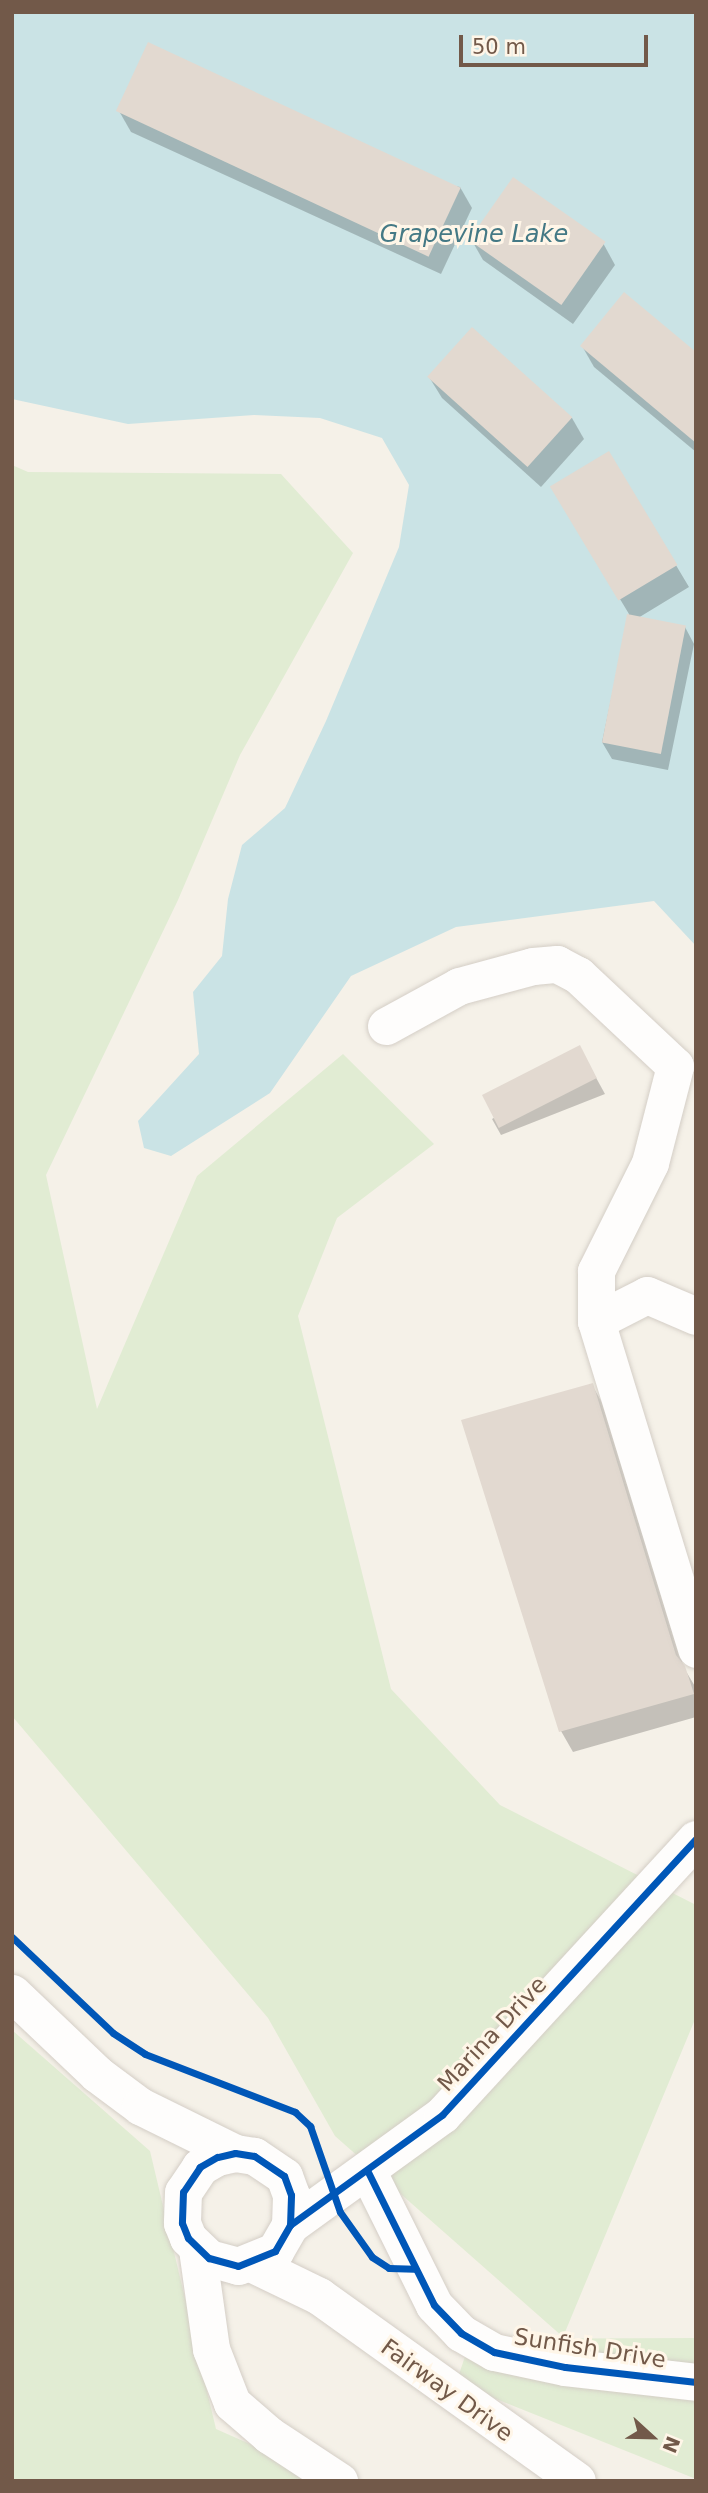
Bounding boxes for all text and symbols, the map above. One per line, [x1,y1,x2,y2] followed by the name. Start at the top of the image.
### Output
[463,21,652,65] scale bar
[472,35,526,59] text: 50 m
[380,221,568,249] water label: Grapevine Lake
[432,1971,552,2097] street label: Marina Drive
[512,2322,668,2374] street label: Sunfish Drive
[376,2333,518,2447] street label: Fairway Drive
[617,2402,687,2472] north arrow
[658,2433,685,2456] text: N

